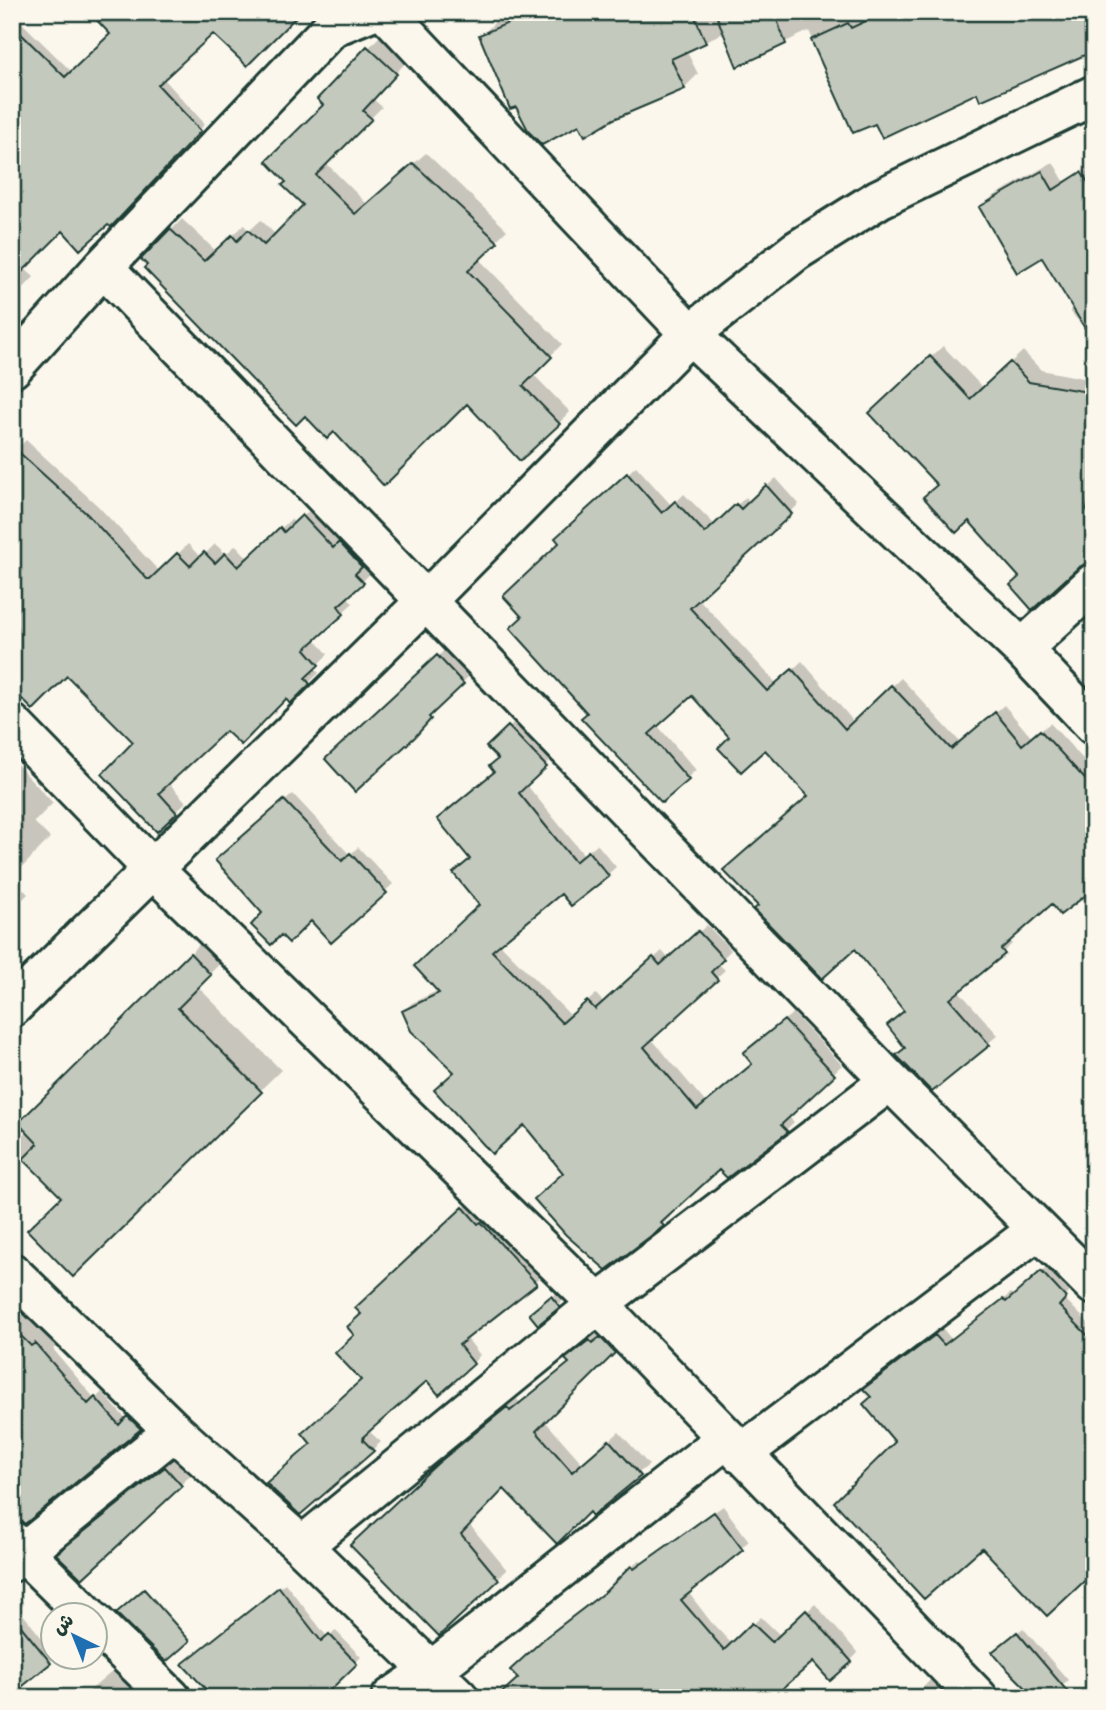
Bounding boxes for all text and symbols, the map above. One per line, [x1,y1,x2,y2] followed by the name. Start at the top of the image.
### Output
[38,1602,108,1672] north arrow
[47,1608,79,1640] text: ش

